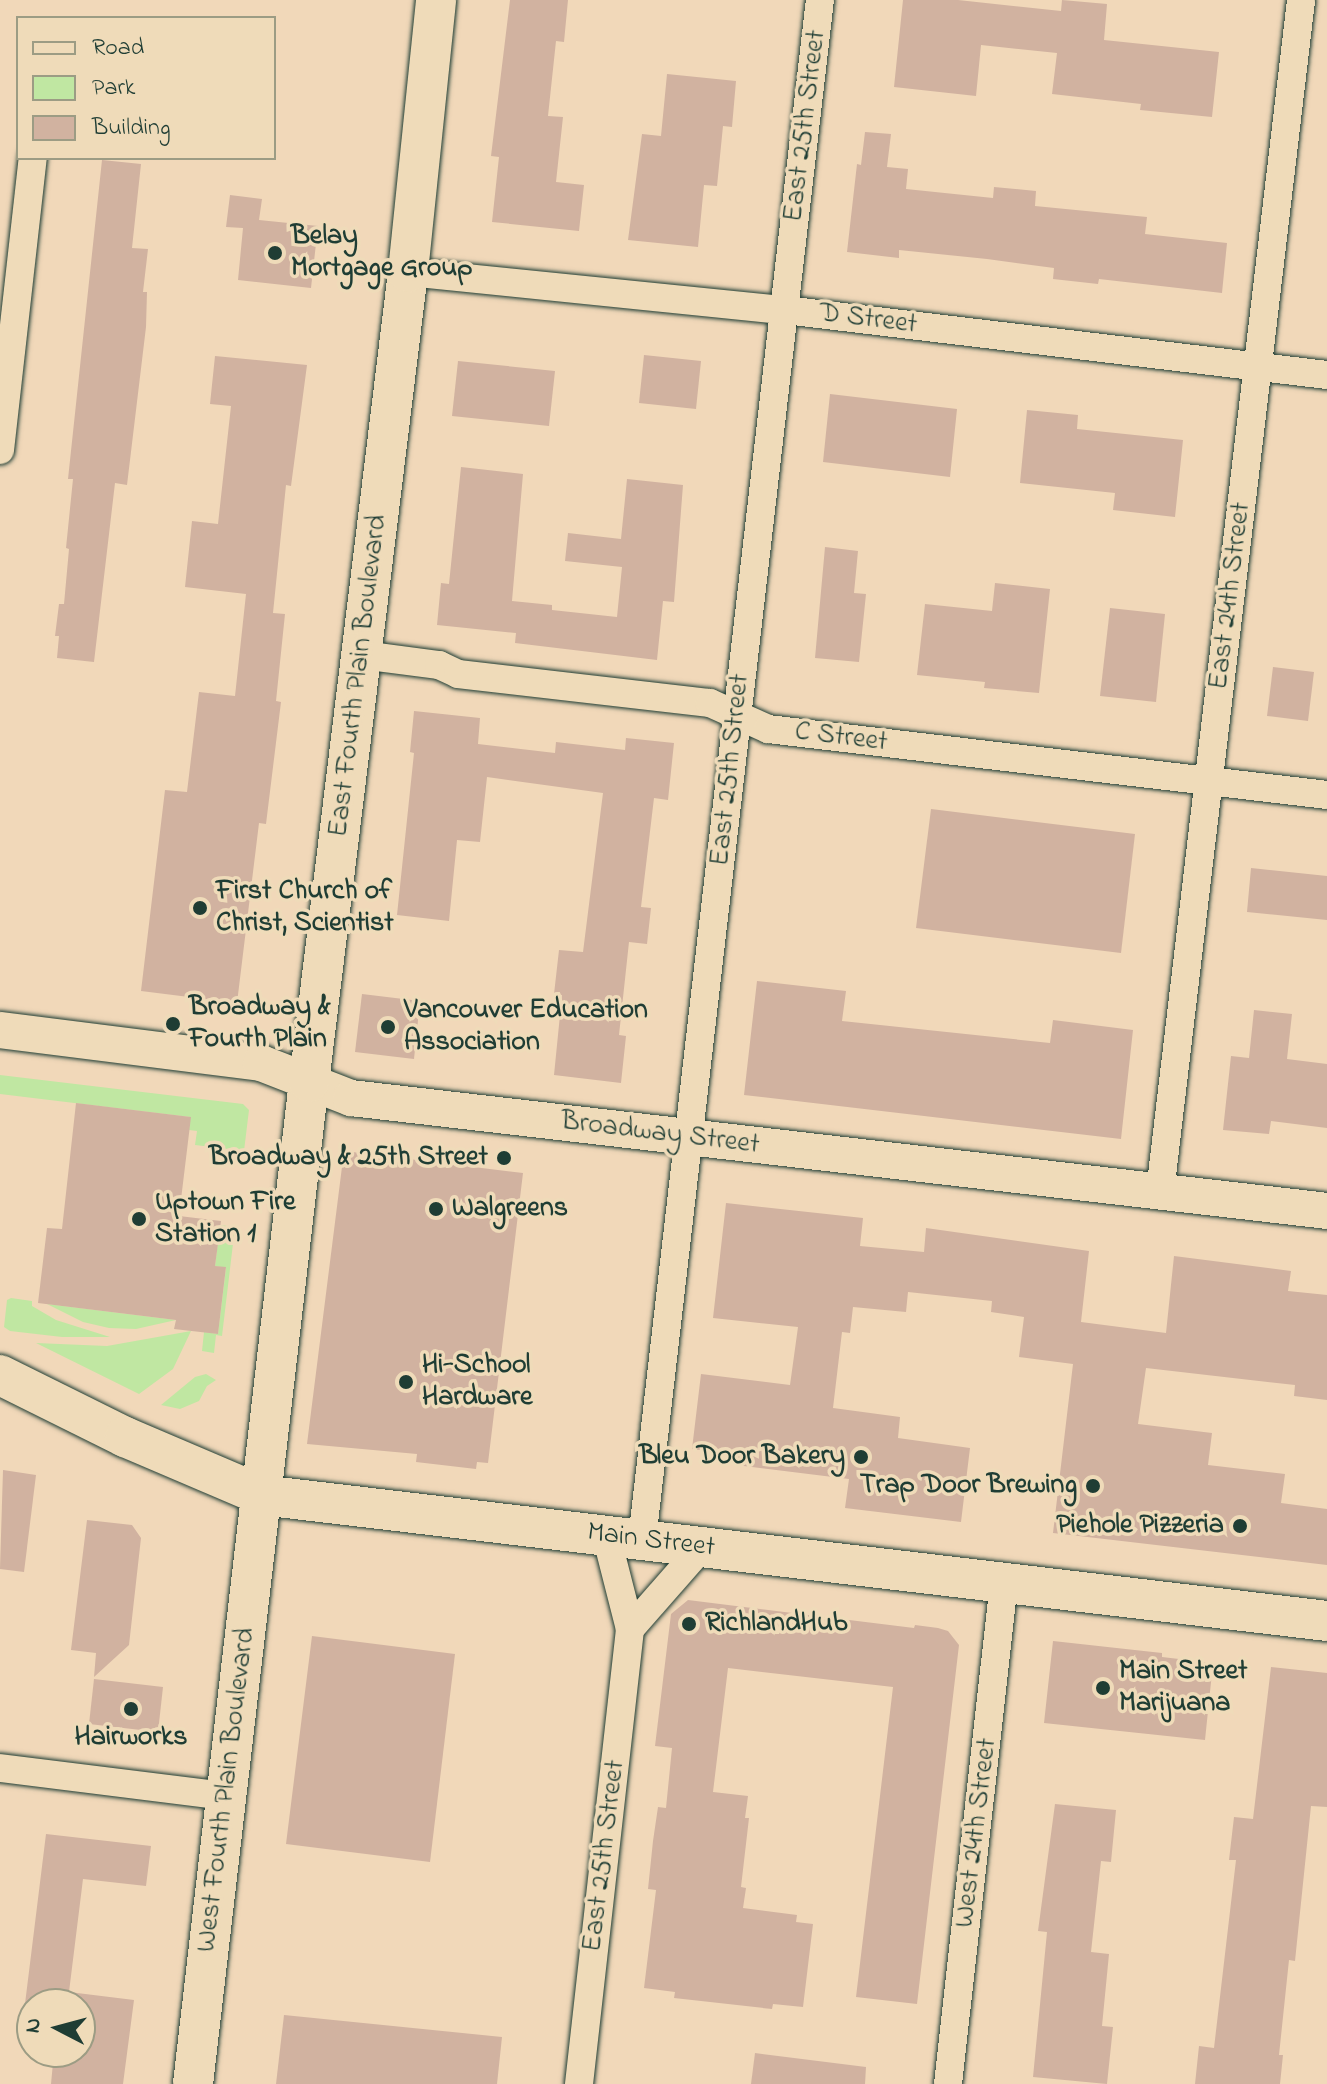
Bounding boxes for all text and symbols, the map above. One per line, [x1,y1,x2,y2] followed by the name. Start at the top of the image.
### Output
[16,16,276,160] legend
[778,28,834,224] street label: East 25th Street
[92,31,144,66] text: Road
[92,71,135,106] text: Park
[92,111,171,146] text: Building
[291,220,472,286] place label: Belay Mortgage Group
[266,244,284,262] marker: Belay Mortgage Group
[817,297,919,343] street label: D Street
[1203,500,1259,692] street label: East 24th Street
[323,513,395,839] street label: East Fourth Plain Boulevard
[704,672,758,868] street label: East 25th Street
[793,716,889,760] street label: C Street
[216,875,394,941] place label: First Church of Christ, Scientist
[191,899,209,917] marker: First Church of Christ, Scientist
[189,991,331,1057] place label: Broadway & Fourth Plain
[404,994,648,1060] place label: Vancouver Education Association
[164,1015,182,1033] marker: Broadway & Fourth Plain
[379,1018,397,1036] marker: Vancouver Education Association
[559,1105,761,1163] street label: Broadway Street
[209,1141,488,1175] place label: Broadway & 25th Street
[495,1149,513,1167] marker: Broadway & 25th Street
[155,1186,295,1252] place label: Uptown Fire Station 1
[452,1192,568,1226] place label: Walgreens
[427,1200,445,1218] marker: Walgreens
[130,1210,148,1228] marker: Uptown Fire Station 1
[422,1349,533,1415] place label: Hi-School Hardware
[397,1373,415,1391] marker: Hi-School Hardware
[639,1440,845,1474] place label: Bleu Door Bakery
[852,1448,870,1466] marker: Bleu Door Bakery
[860,1469,1077,1503] place label: Trap Door Brewing
[1084,1477,1102,1495] marker: Trap Door Brewing
[1056,1509,1224,1543] place label: Piehole Pizzeria
[585,1516,717,1566] street label: Main Street
[1231,1517,1249,1535] marker: Piehole Pizzeria
[705,1607,848,1641] place label: RichlandHub
[680,1615,698,1633] marker: RichlandHub
[190,1626,264,1954] street label: West Fourth Plain Boulevard
[1119,1655,1248,1721] place label: Main Street Marijuana
[1094,1679,1112,1697] marker: Main Street Marijuana
[122,1700,140,1718] marker: Hairworks
[75,1721,187,1755] place label: Hairworks
[949,1736,1005,1930] street label: West 24th Street
[577,1758,633,1954] street label: East 25th Street
[16,1988,96,2068] north arrow
[17,2017,51,2035] text: N

